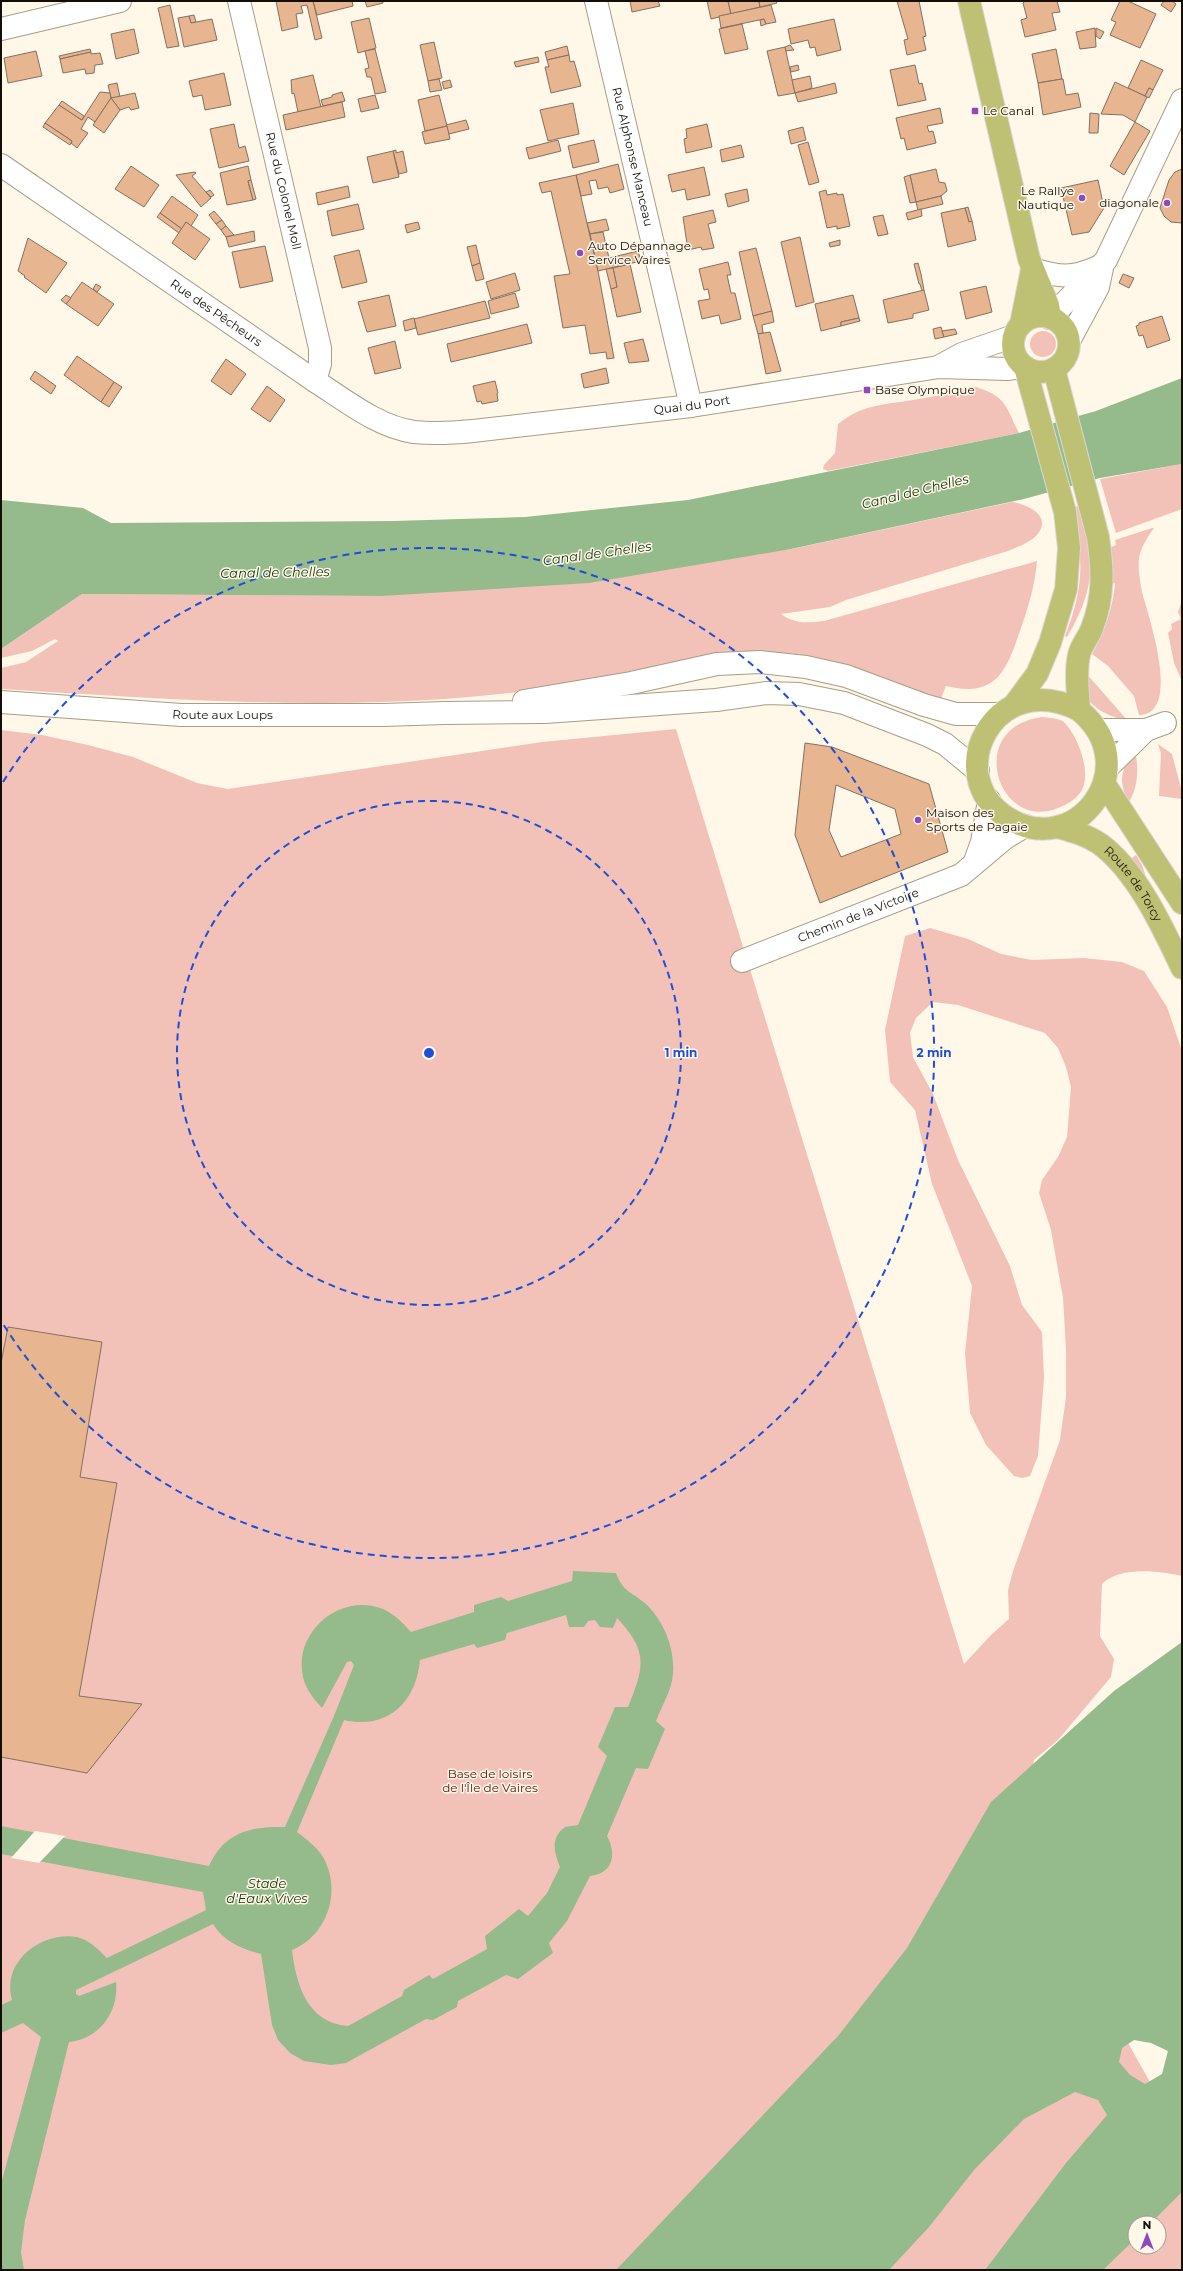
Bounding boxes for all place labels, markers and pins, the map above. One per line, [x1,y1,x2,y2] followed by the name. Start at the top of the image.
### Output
[983,103,1034,118] place label: Le Canal
[970,106,980,116] marker: Le Canal
[1018,183,1074,212] place label: Le Rallye Nautique
[1077,193,1087,203] marker: Le Rallye Nautique
[1099,195,1159,210] place label: diagonale
[1162,198,1172,208] marker: diagonale
[588,238,691,267] place label: Auto Dépannage Service Vaires
[575,248,585,258] marker: Auto Dépannage Service Vaires
[875,382,975,397] place label: Base Olympique
[862,385,872,395] marker: Base Olympique
[926,805,1028,834] place label: Maison des Sports de Pagaie
[913,815,923,825] marker: Maison des Sports de Pagaie
[422,1046,436,1060] centre of rings

